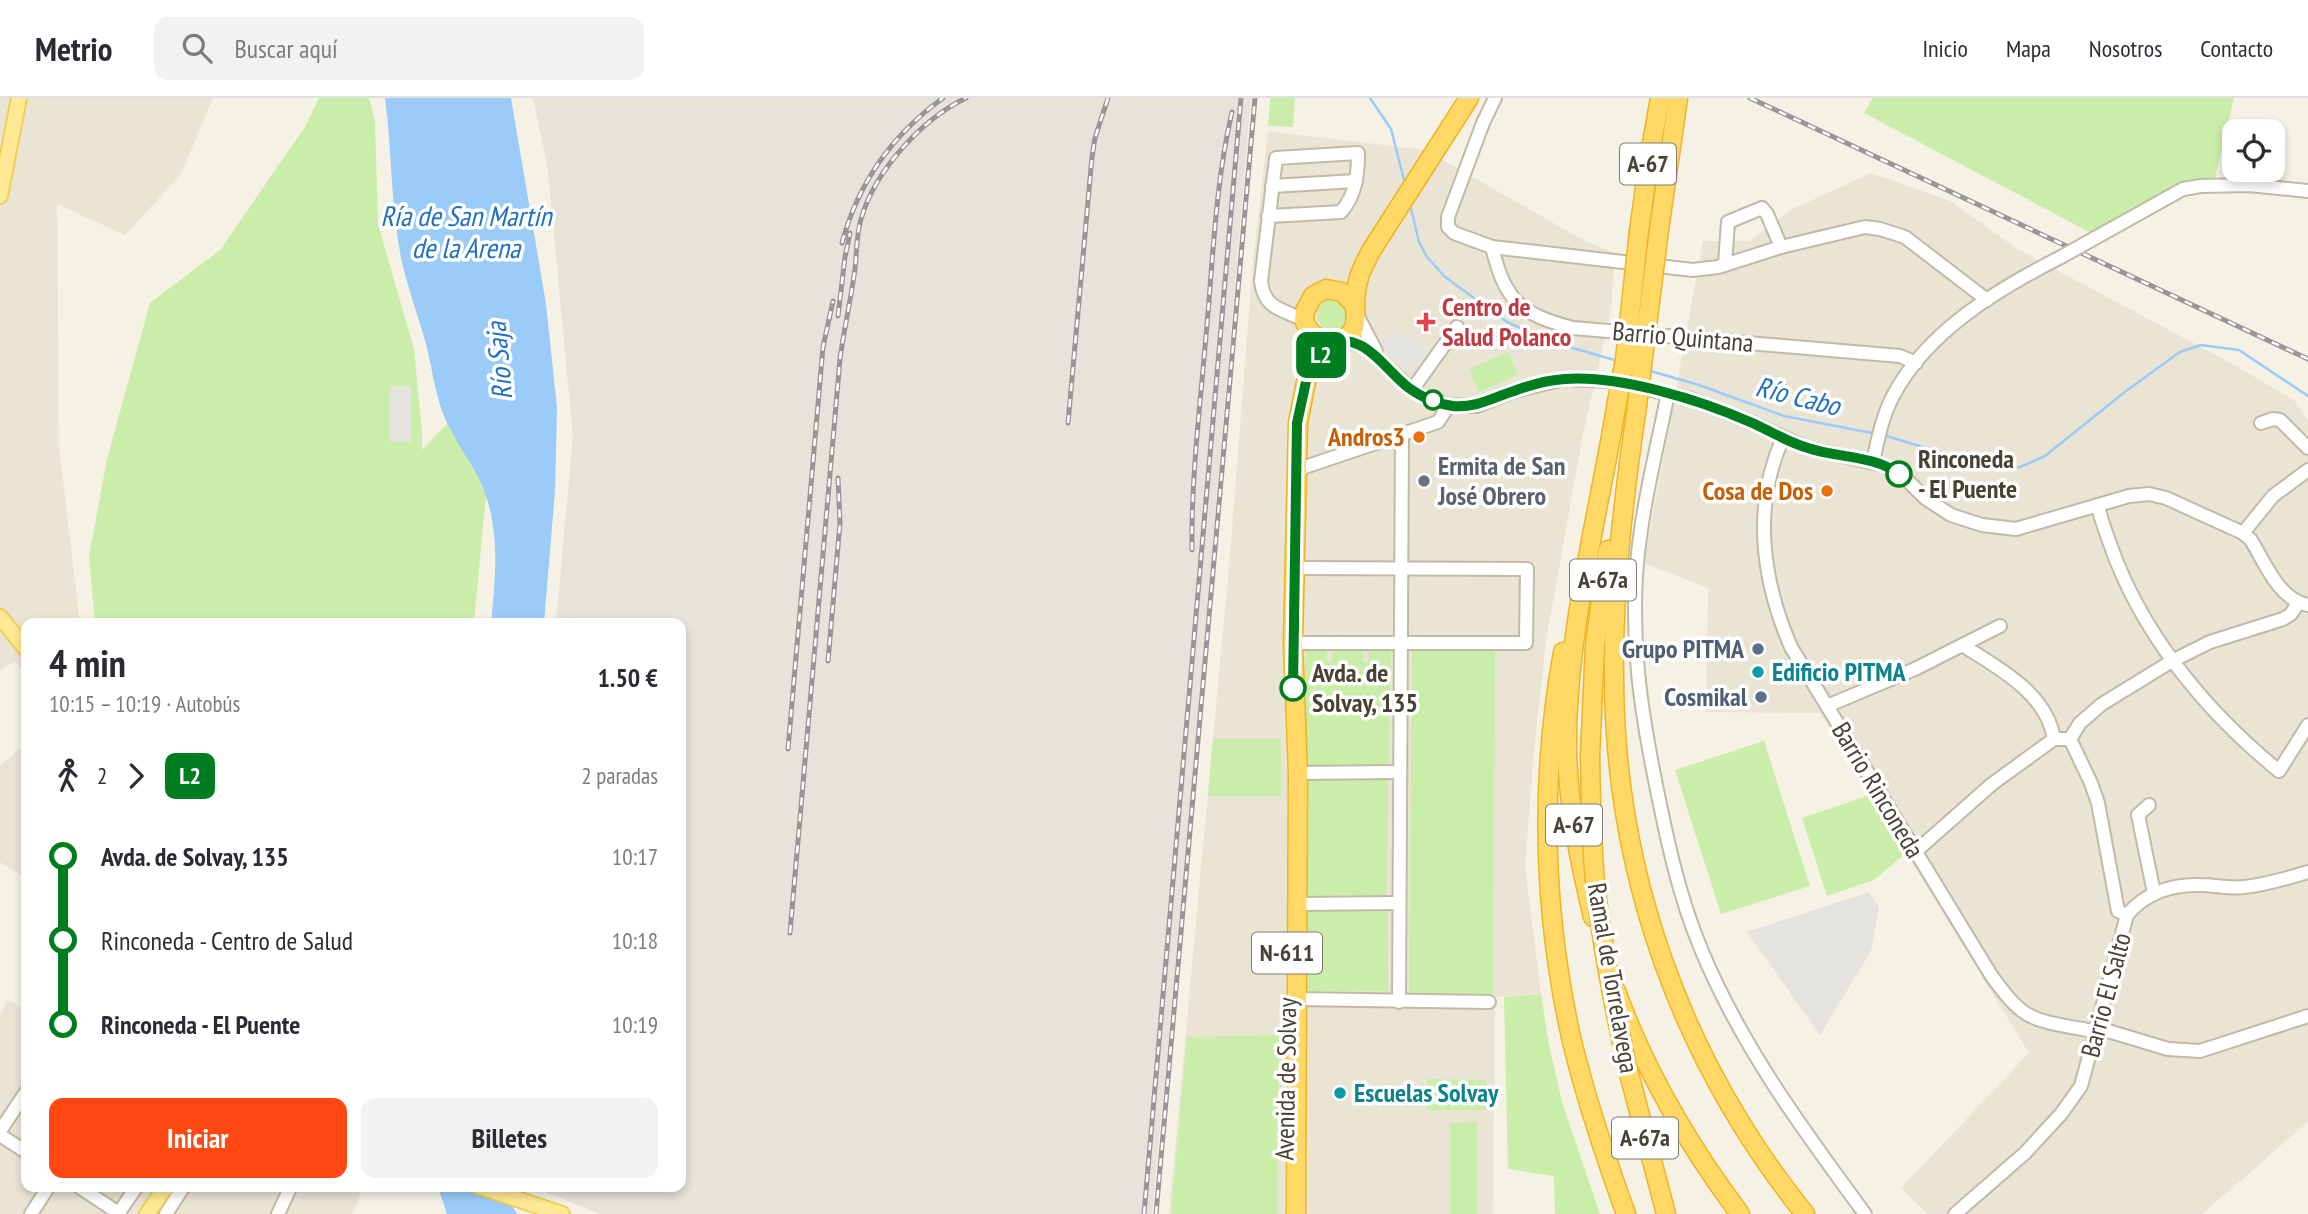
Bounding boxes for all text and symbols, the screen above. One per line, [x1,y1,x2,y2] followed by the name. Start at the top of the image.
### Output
[154,17,644,80] search box
[35,27,112,70] text: Metrio
[178,29,216,67] icon: search
[234,32,338,65] text: Buscar aquí
[1922,33,1968,64] text: Inicio
[2006,33,2051,64] text: Mapa
[2089,33,2162,64] text: Nosotros
[2200,33,2273,64] text: Contacto
[2222,119,2285,182] map controls
[2222,119,2285,182] button: locate
[1620,144,1676,184] road number: A-67
[380,197,553,266] water label: Ría de San Martín de la Arena
[1442,290,1571,353] place label: Centro de Salud Polanco
[1416,312,1436,332] marker: Centro de Salud Polanco
[1611,314,1755,359] street label: Barrio Quintana
[477,319,520,401] water label: Río Saja
[1290,332,1352,378] line badge: L2
[1310,339,1332,370] text: L2
[1752,367,1846,424] water label: Río Cabo
[1423,390,1443,410] unlabelled marker
[1327,420,1405,453] place label: Andros3
[1411,429,1427,445] marker: Andros3
[1918,442,2017,505] place label: Rinconeda - El Puente
[1437,449,1565,512] place label: Ermita de San José Obrero
[1886,461,1912,487] marker: Rinconeda - El Puente
[1416,473,1432,489] marker: Ermita de San José Obrero
[1703,474,1813,507] place label: Cosa de Dos
[1819,483,1835,499] marker: Cosa de Dos
[1570,560,1636,601] road number: A-67a
[1622,632,1745,665] place label: Grupo PITMA
[49,638,126,687] text: 4 min
[1750,641,1766,657] marker: Grupo PITMA
[1772,655,1907,688] place label: Edificio PITMA
[1311,656,1418,719] place label: Avda. de Solvay, 135
[597,661,658,694] text: 1.50 €
[1750,664,1766,680] marker: Edificio PITMA
[1280,675,1306,701] marker: Avda. de Solvay, 135
[1664,680,1748,713] place label: Cosmikal
[49,689,240,718] text: 10:15 – 10:19 · Autobús
[1753,689,1769,705] marker: Cosmikal
[1825,716,1932,864] street label: Barrio Rinconeda
[49,757,87,795] icon: walk
[117,757,155,795] icon: forward
[179,760,201,791] text: L2
[97,761,107,790] text: 2
[581,761,658,790] text: 2 paradas
[1546,804,1602,846] road number: A-67
[101,840,289,873] text: Avda. de Solvay, 135
[612,842,658,871] text: 10:17
[1581,880,1646,1076] street label: Ramal de Torrelavega
[101,924,353,957] text: Rinconeda - Centro de Salud
[612,926,658,955] text: 10:18
[2073,929,2138,1061] street label: Barrio El Salto
[1252,932,1322,974] road number: N-611
[1268,997,1303,1161] street label: Avenida de Solvay
[101,1008,300,1041] text: Rinconeda - El Puente
[612,1010,658,1039] text: 10:19
[1354,1076,1499,1109] place label: Escuelas Solvay
[1332,1085,1348,1101] marker: Escuelas Solvay
[49,1098,347,1178] button: Iniciar
[361,1098,658,1178] button: Billetes
[1612,1118,1678,1158] road number: A-67a

